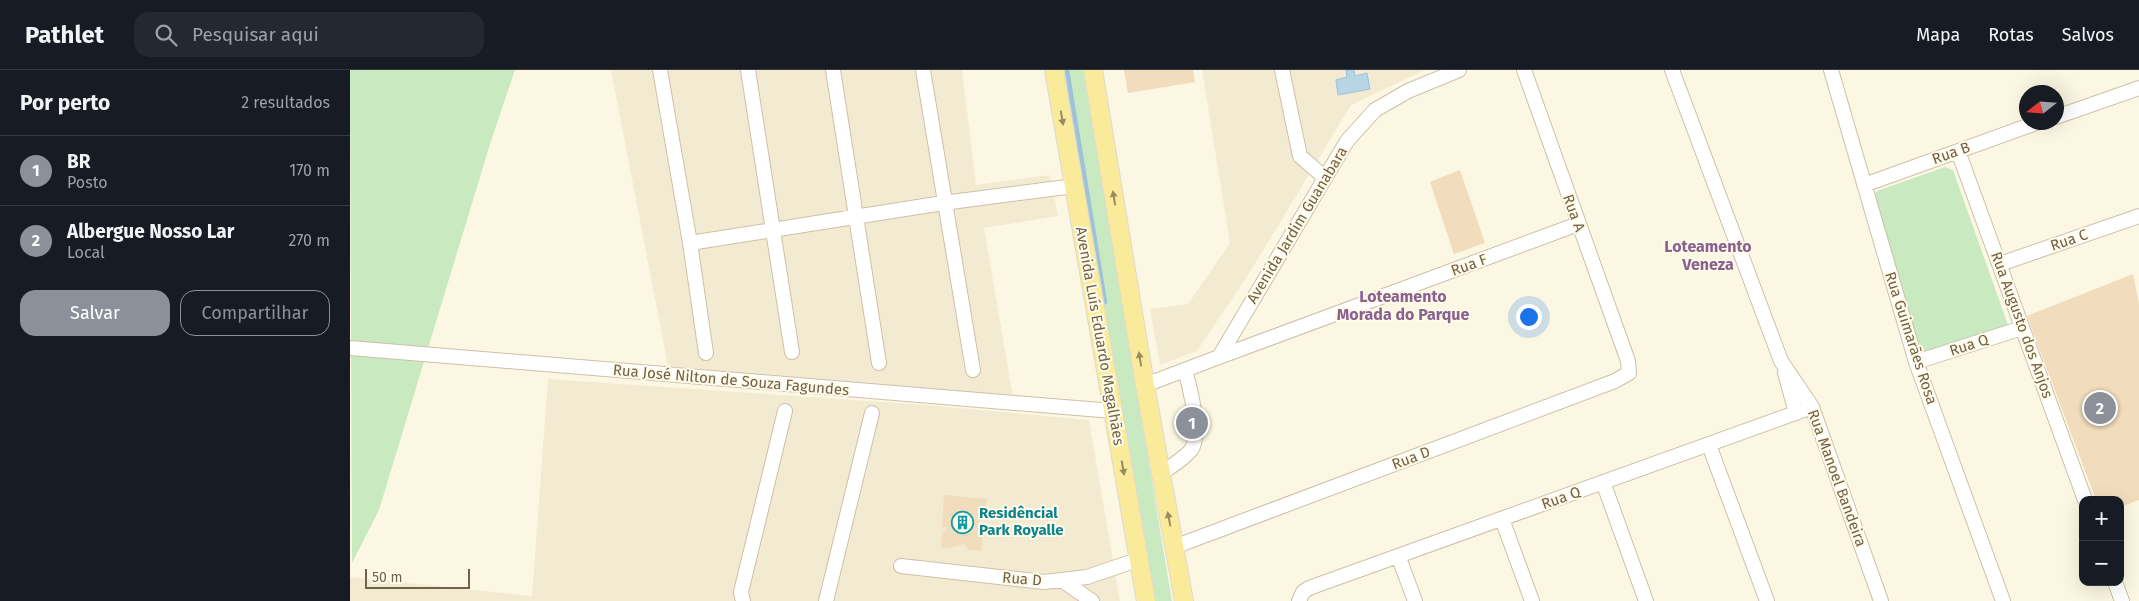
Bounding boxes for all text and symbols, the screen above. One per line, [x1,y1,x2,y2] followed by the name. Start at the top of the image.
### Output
[134,12,484,57] search box
[25,21,104,49] text: Pathlet
[152,21,180,49] icon: search
[192,23,319,46] text: Pesquisar aqui
[1916,24,1960,46] text: Mapa
[1988,24,2034,46] text: Rotas
[2062,24,2114,46] text: Salvos
[2019,85,2064,130] north arrow
[20,90,110,116] text: Por perto
[241,93,330,112] text: 2 resultados
[1059,110,1067,126] one-way arrow
[1930,138,1972,168] street label: Rua B
[1243,143,1351,307] street label: Avenida Jardim Guanabara
[67,150,90,173] text: BR
[32,161,40,180] text: 1
[289,161,330,180] text: 170 m
[67,173,108,192] text: Posto
[1110,190,1118,206] one-way arrow
[1559,192,1589,235] street label: Rua A
[67,220,234,243] text: Albergue Nosso Lar
[1072,225,1128,447] street label: Avenida Luís Eduardo Magalhães
[2048,225,2091,255] street label: Rua C
[32,231,40,250] text: 2
[288,231,330,250] text: 270 m
[1664,237,1752,274] district label: Loteamento Veneza
[67,243,105,262] text: Local
[1987,249,2057,401] street label: Rua Augusto dos Anjos
[1448,250,1490,280] street label: Rua F
[1881,269,1941,407] street label: Rua Guimarães Rosa
[1337,287,1469,324] district label: Loteamento Morada do Parque
[20,290,170,336] button: Salvar
[180,290,330,336] button: Compartilhar
[1516,304,1542,330] your location
[1947,330,1991,360] street label: Rua Q
[1136,350,1144,366] one-way arrow
[612,361,850,399] street label: Rua José Nilton de Souza Fagundes
[2084,389,2116,427] pin: 2
[1176,404,1208,442] pin: 1
[1804,407,1870,549] street label: Rua Manoel Bandeira
[1389,443,1433,473] street label: Rua D
[1120,460,1128,476] one-way arrow
[1539,483,1583,513] street label: Rua Q
[2079,496,2124,586] map controls
[2079,496,2124,541] button: +
[979,504,1064,539] place label: Residêncial Park Royalle
[951,510,975,534] building icon: Residêncial Park Royalle
[1165,511,1173,526] one-way arrow
[2079,541,2124,586] button: −
[365,566,470,589] scale bar
[1001,568,1043,590] street label: Rua D
[372,569,403,586] text: 50 m

